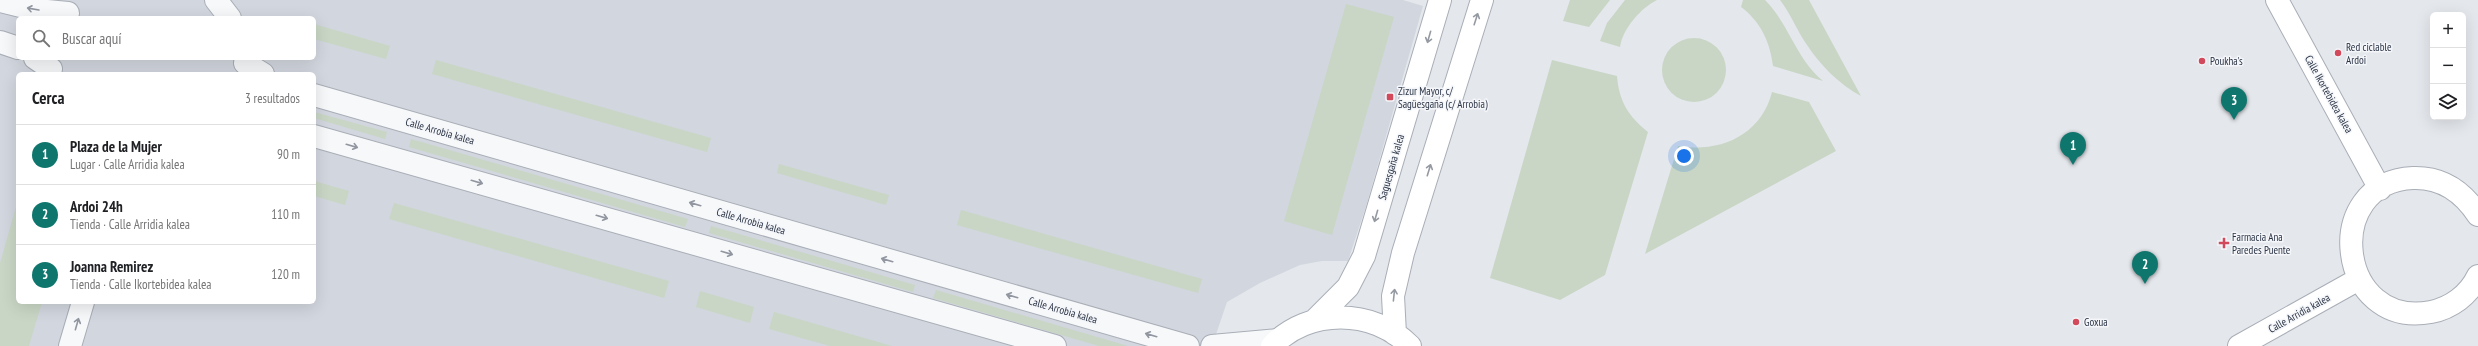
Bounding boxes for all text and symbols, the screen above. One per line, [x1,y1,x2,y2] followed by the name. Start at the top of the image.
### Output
[27,5,40,13] one-way arrow
[2430,12,2466,120] map controls
[2430,12,2466,48] button: +
[1473,13,1480,26] one-way arrow
[16,16,316,60] search box
[30,27,52,49] icon: search
[62,29,122,48] text: Buscar aquí
[1425,31,1432,44] one-way arrow
[2346,40,2392,67] place label: Red ciclable Ardoi
[2333,48,2343,58] marker: Red ciclable Ardoi
[2430,48,2466,84] button: −
[2302,53,2356,135] street label: Calle Ikortebidea kalea
[2210,54,2243,68] place label: Poukha's
[2197,56,2207,66] marker: Poukha's
[1398,84,1488,111] place label: Zizur Mayor, c/ Sagüesgaña (c/ Arrobia)
[2430,84,2466,120] button: layers
[32,87,65,109] text: Cerca
[2221,87,2247,120] pin: 3
[245,90,300,107] text: 3 resultados
[1385,92,1395,102] marker: Zizur Mayor, c/ Sagüesgaña (c/ Arrobia)
[404,114,476,148] street label: Calle Arrobia kalea
[1375,132,1407,202] street label: Saguesgaña kalea
[2060,132,2086,165] pin: 1
[70,137,162,156] text: Plaza de la Mujer
[345,143,358,150] one-way arrow
[42,146,48,163] text: 1
[277,146,300,163] text: 90 m
[1674,146,1694,166] your location
[70,156,185,173] text: Lugar · Calle Arridia kalea
[1426,164,1433,177] one-way arrow
[470,179,483,186] one-way arrow
[70,197,123,216] text: Ardoi 24h
[689,200,702,207] one-way arrow
[715,204,787,238] street label: Calle Arrobia kalea
[42,206,48,223] text: 2
[271,206,300,223] text: 110 m
[1372,209,1379,222] one-way arrow
[595,214,608,221] one-way arrow
[70,216,190,233] text: Tienda · Calle Arridia kalea
[2232,230,2291,257] place label: Farmacia Ana Paredes Puente
[2219,238,2229,248] marker: Farmacia Ana Paredes Puente
[720,250,733,257] one-way arrow
[2132,251,2158,284] pin: 2
[881,256,894,263] one-way arrow
[70,257,153,276] text: Joanna Remirez
[42,266,48,283] text: 3
[271,266,300,283] text: 120 m
[70,276,212,293] text: Tienda · Calle Ikortebidea kalea
[1390,289,1398,302] one-way arrow
[2266,290,2332,336] street label: Calle Arridia kalea
[1006,292,1019,299] one-way arrow
[1027,293,1099,327] street label: Calle Arrobia kalea
[2084,315,2108,329] place label: Goxua
[2071,317,2081,327] marker: Goxua
[74,318,81,331] one-way arrow
[1145,331,1158,338] one-way arrow

